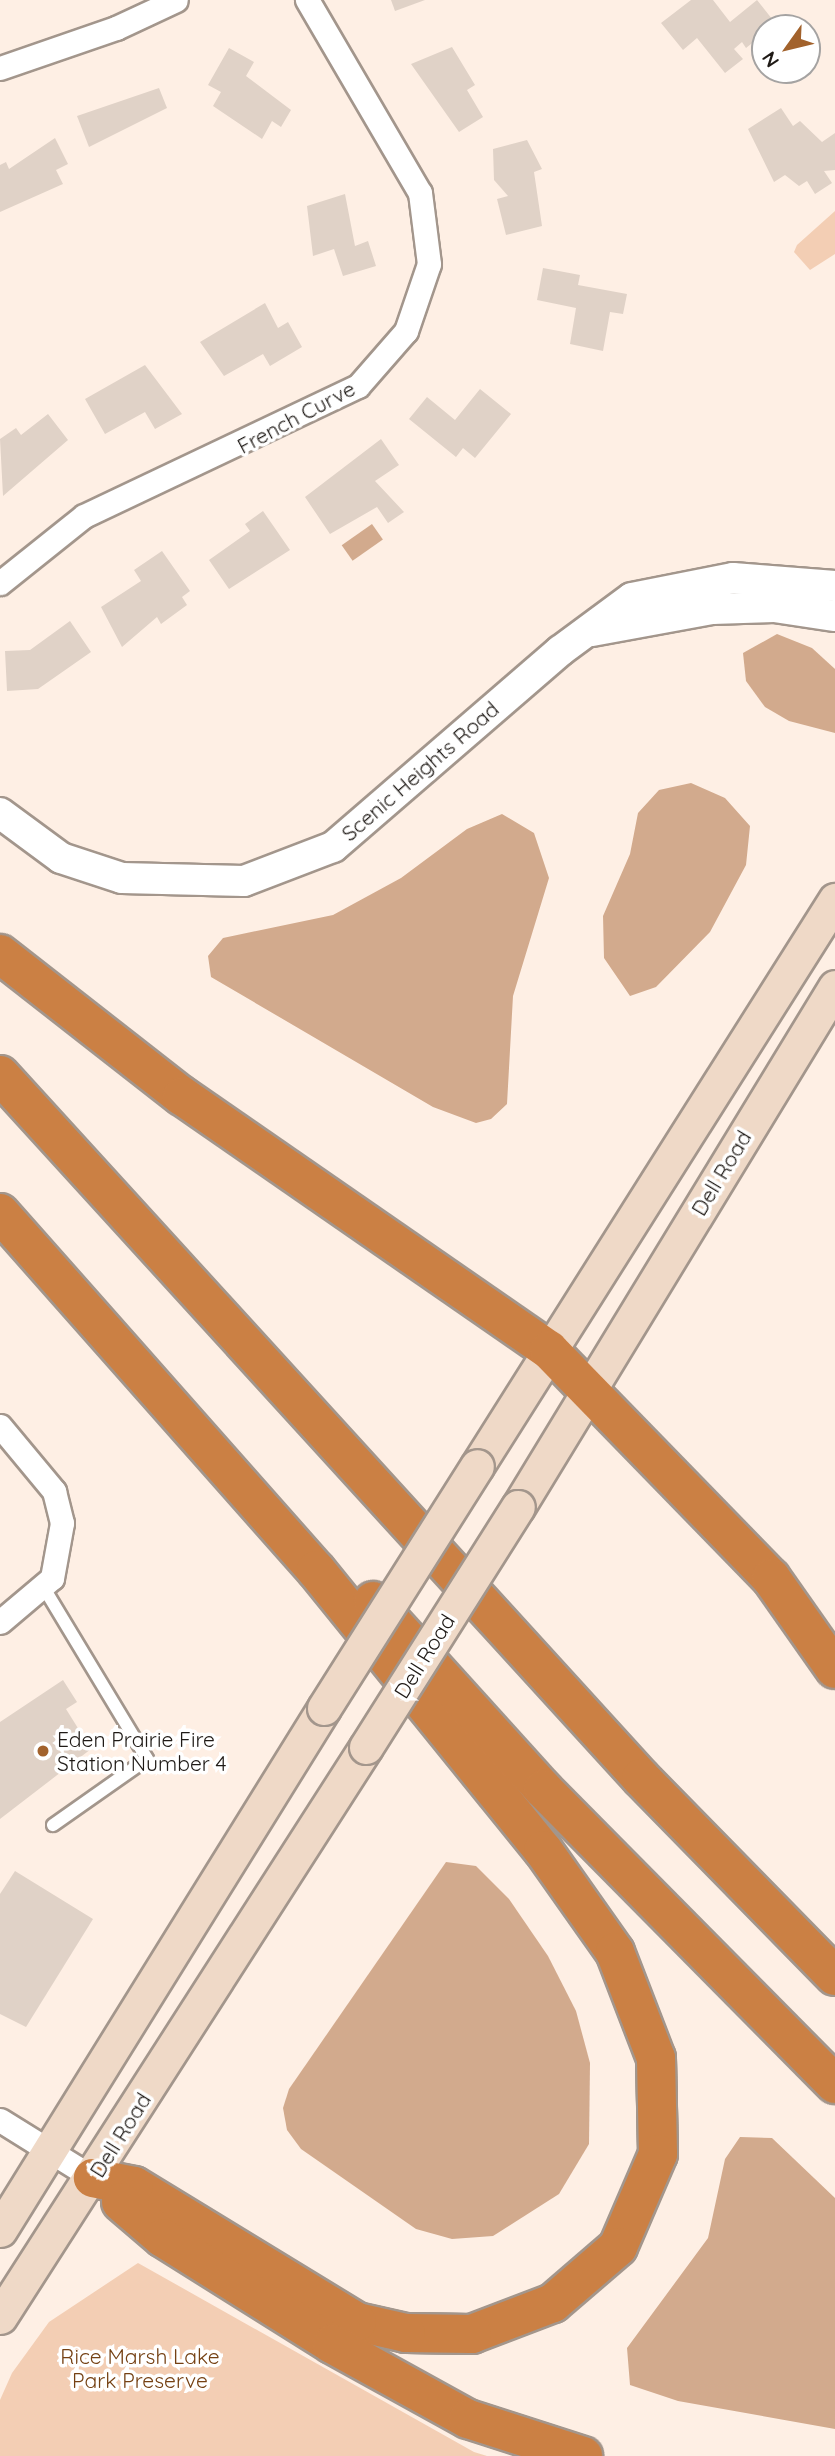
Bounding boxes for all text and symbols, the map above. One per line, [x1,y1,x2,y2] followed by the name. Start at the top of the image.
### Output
[751,14,821,84] north arrow
[756,47,784,72] text: N
[233,375,359,459] street label: French Curve
[336,696,504,846] street label: Scenic Heights Road
[686,1126,756,1220] street label: Dell Road
[388,1609,460,1703] street label: Dell Road
[57,1726,227,1776] place label: Eden Prairie Fire Station Number 4
[35,1743,51,1759] marker: Eden Prairie Fire Station Number 4
[84,2088,156,2182] street label: Dell Road
[60,2343,220,2393] park label: Rice Marsh Lake Park Preserve

